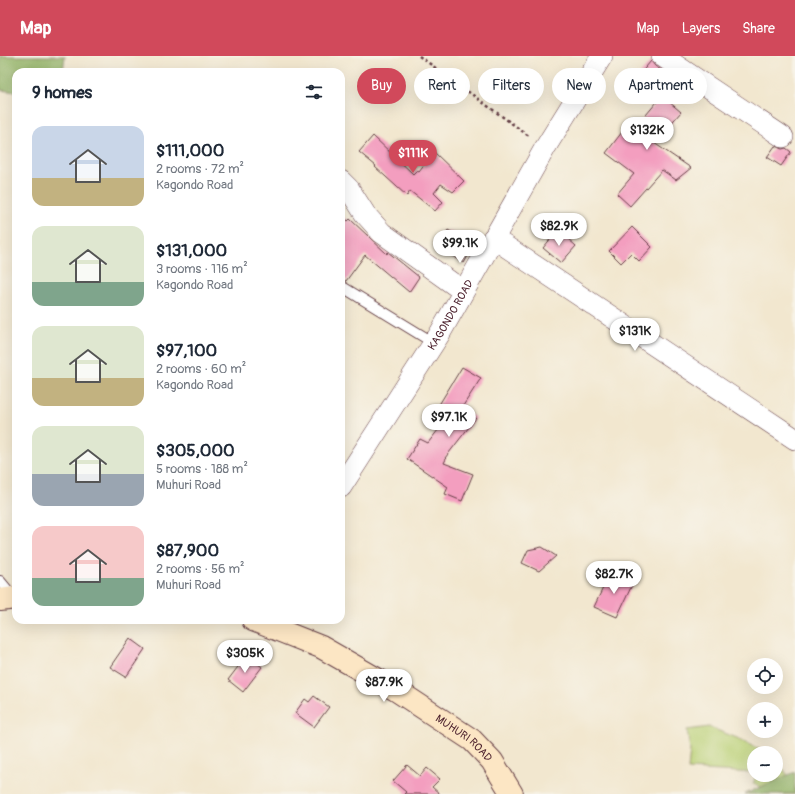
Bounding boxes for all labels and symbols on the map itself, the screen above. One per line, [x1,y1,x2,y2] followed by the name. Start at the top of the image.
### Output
[619,117,675,151] pin: $132K
[385,140,441,174] pin: $111K
[526,213,592,247] pin: $82.9K
[427,230,493,264] pin: $99.1K
[425,277,476,352] street label: KAGONDO ROAD
[607,318,663,352] pin: $131K
[416,404,482,438] pin: $97.1K
[581,561,647,595] pin: $82.7K
[217,640,273,674] pin: $305K
[351,669,417,703] pin: $87.9K
[433,711,495,764] street label: MUHURI ROAD

